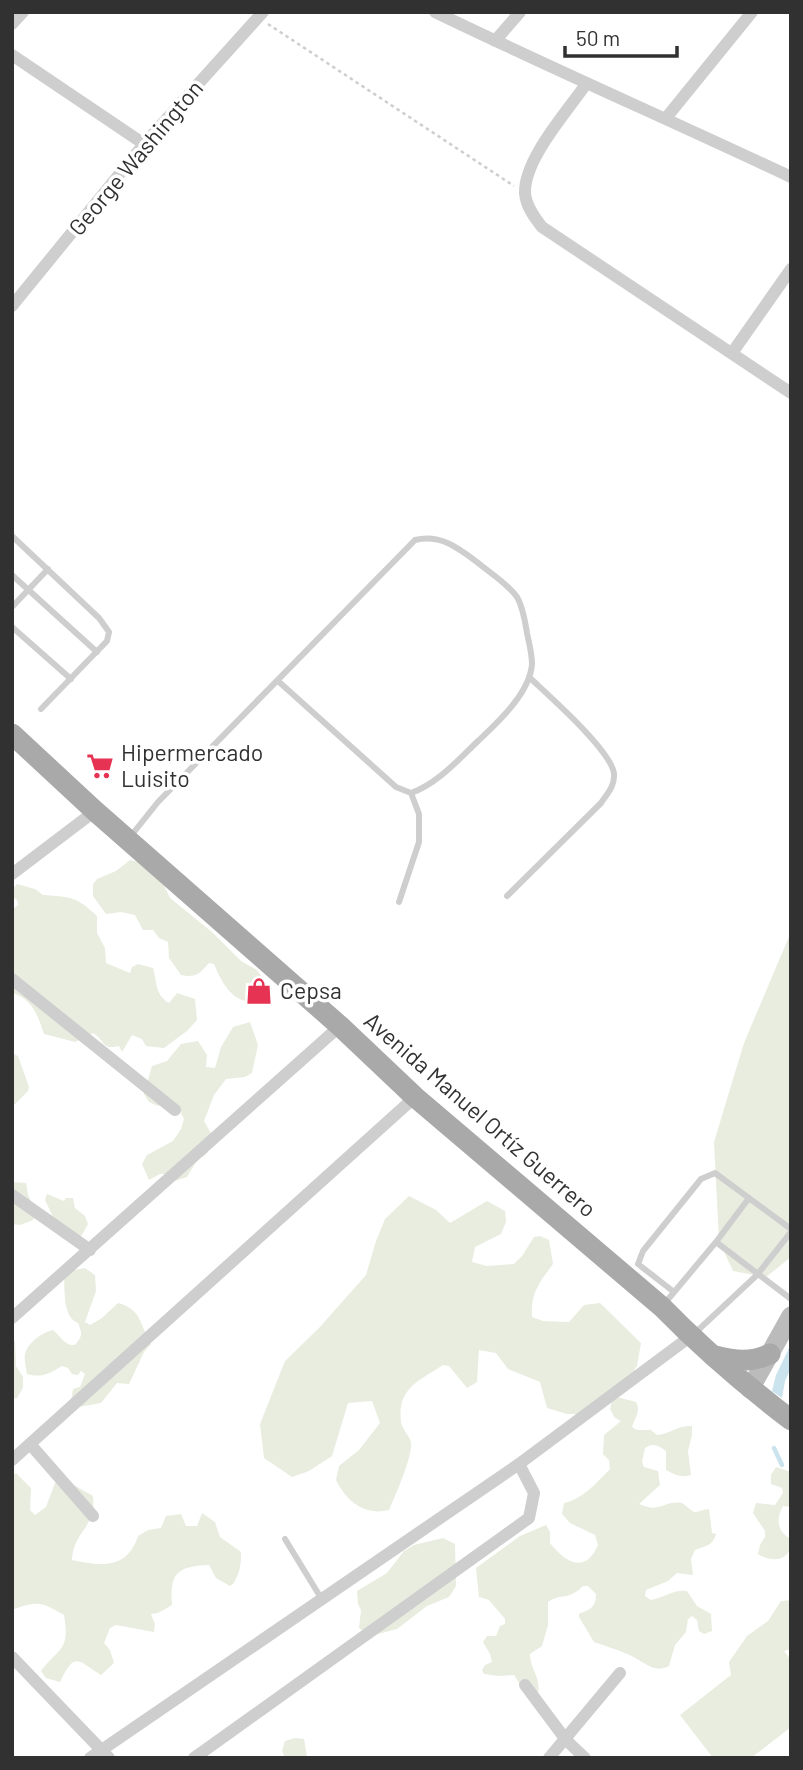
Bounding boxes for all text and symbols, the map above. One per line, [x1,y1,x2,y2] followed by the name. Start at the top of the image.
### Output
[565,14,677,58] scale bar
[576,25,620,50] text: 50 m
[62,74,208,241] street label: George Washington
[121,738,263,792] place label: Hipermercado Luisito
[85,751,115,781] supermarket icon: Hipermercado Luisito
[244,976,274,1006] shop icon: Cepsa
[280,976,342,1004] place label: Cepsa
[359,1006,602,1223] street label: Avenida Manuel Ortíz Guerrero

